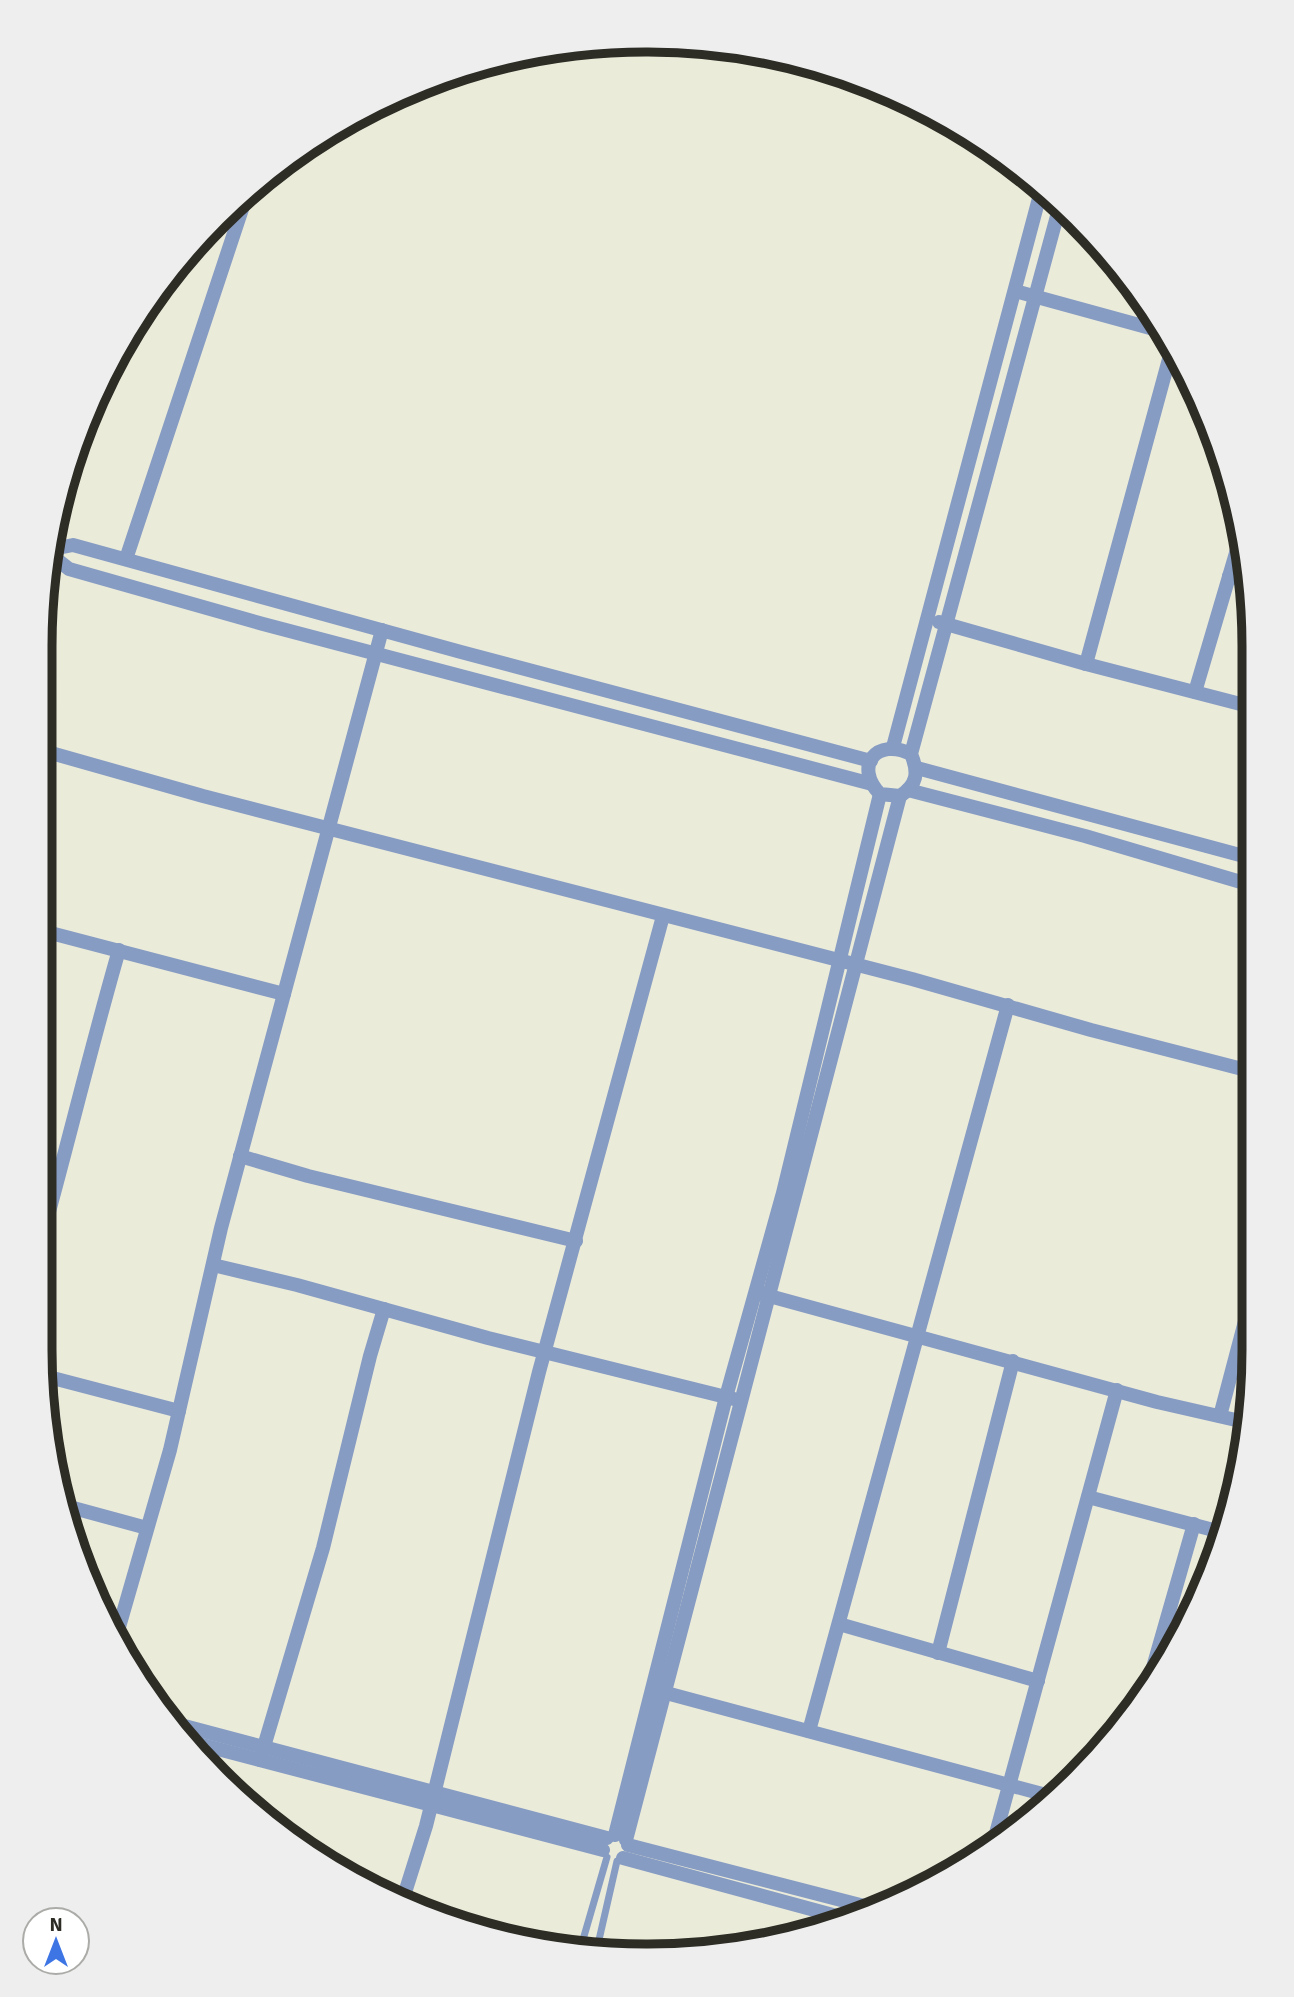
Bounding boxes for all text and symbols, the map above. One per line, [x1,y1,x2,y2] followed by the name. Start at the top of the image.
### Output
[21,1906,91,1976] north arrow
[49,1913,63,1937] text: N

